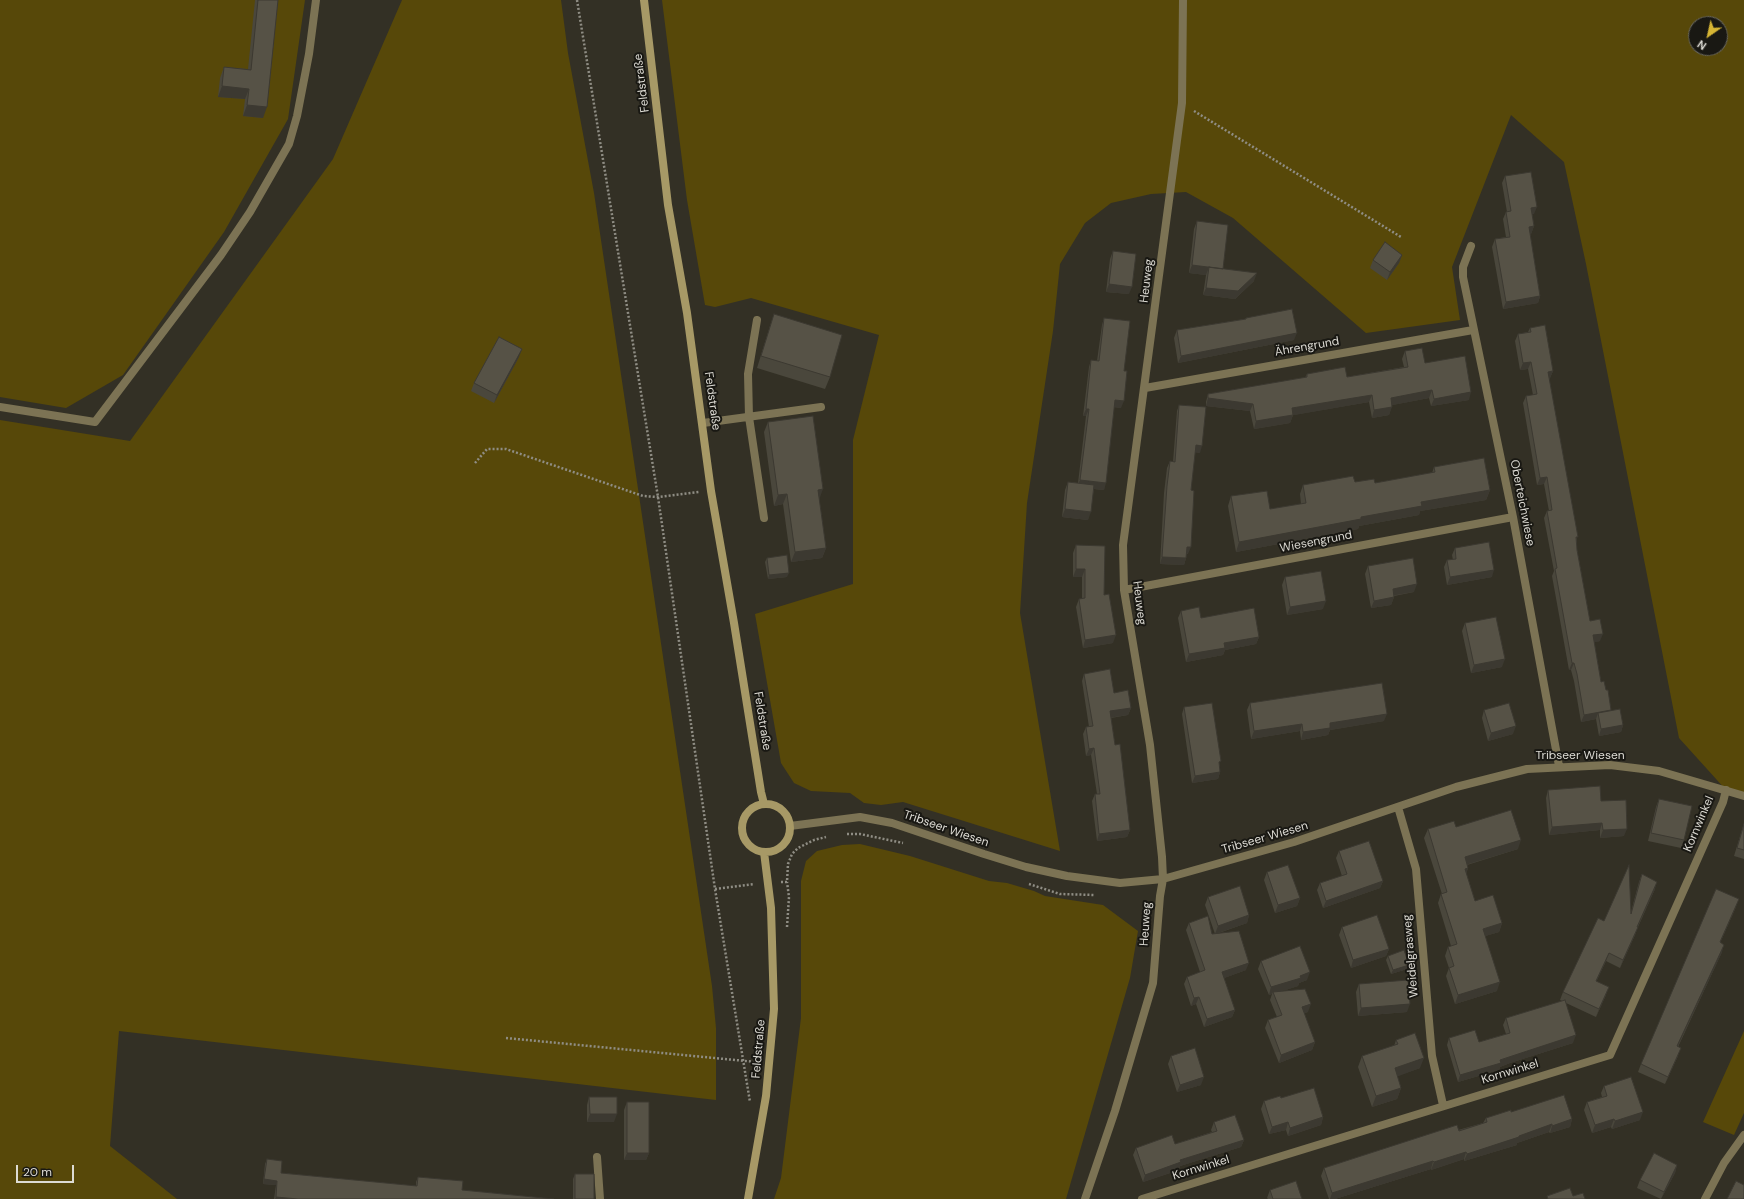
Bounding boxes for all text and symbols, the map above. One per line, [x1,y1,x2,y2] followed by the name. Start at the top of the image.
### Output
[1688,16,1728,56] north arrow
[1695,37,1709,53] text: N
[631,53,653,113] street label: Feldstraße
[1137,258,1157,304] street label: Heuweg
[1274,334,1340,360] street label: Ährengrund
[701,371,723,431] street label: Feldstraße
[1507,459,1537,547] street label: Oberteichwiese
[1279,528,1353,556] street label: Wiesengrund
[1129,580,1149,626] street label: Heuweg
[750,691,774,751] street label: Feldstraße
[1535,749,1625,763] street label: Tribseer Wiesen
[1681,794,1717,854] street label: Kornwinkel
[901,808,991,850] street label: Tribseer Wiesen
[1220,819,1310,857] street label: Tribseer Wiesen
[1137,901,1155,947] street label: Heuweg
[1400,914,1422,998] street label: Weidelgrasweg
[749,1019,769,1079] street label: Feldstraße
[1480,1056,1540,1088] street label: Kornwinkel
[1171,1152,1231,1184] street label: Kornwinkel
[18,1157,76,1183] scale bar
[23,1164,52,1180] text: 20 m

